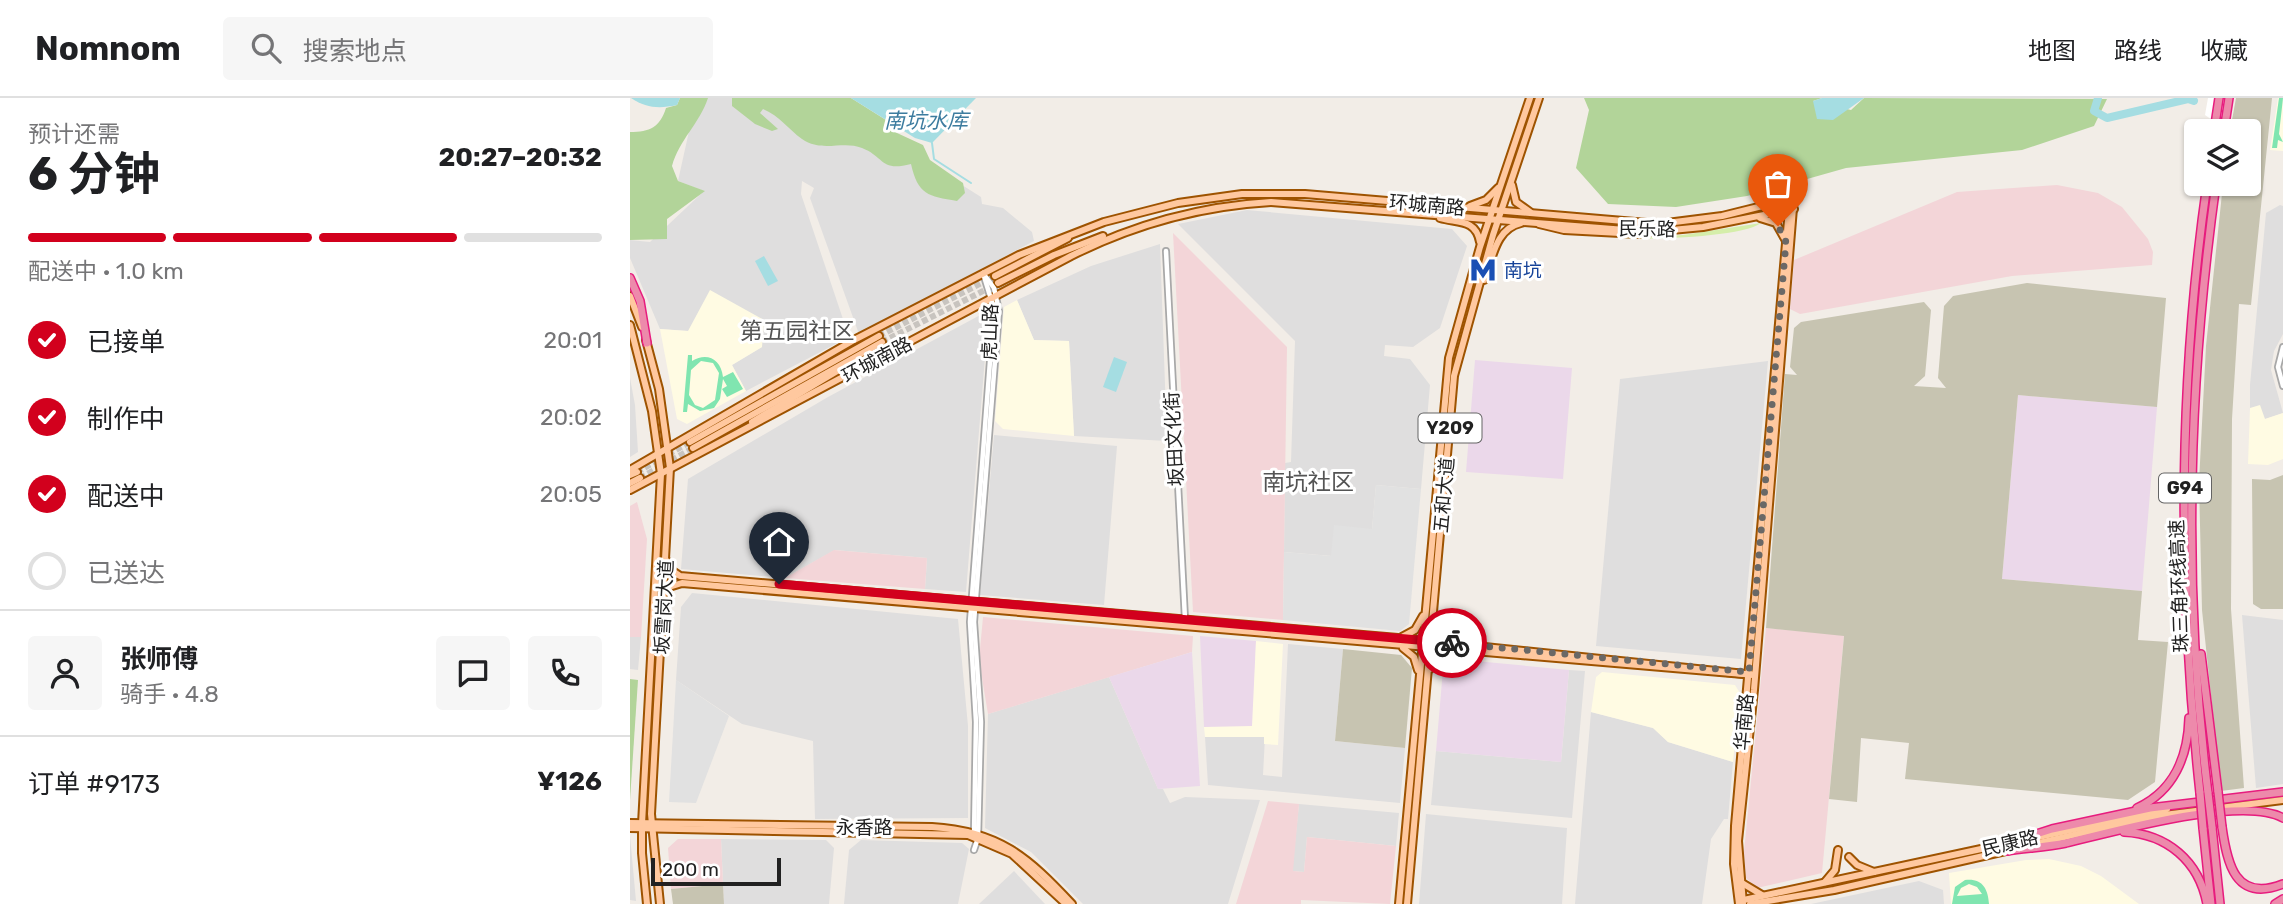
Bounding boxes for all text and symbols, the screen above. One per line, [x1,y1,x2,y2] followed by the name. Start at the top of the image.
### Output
[223,17,713,80] search box
[35,29,181,68] text: Nomnom
[247,29,285,67] icon: search
[303,36,407,67] text: 搜索地点
[2028,37,2076,65] text: 地图
[2114,37,2162,65] text: 路线
[2200,37,2248,65] text: 收藏
[884,108,971,133] water label: 南坑水库
[2184,119,2261,196] map controls
[2184,119,2261,196] button: layers
[28,120,120,148] text: 预计还需
[438,142,602,173] text: 20:27–20:32
[28,147,160,202] text: 6 分钟
[1748,154,1808,226] pin
[1759,165,1797,203] icon: bag
[1388,190,1466,220] street label: 环城南路
[1618,217,1676,241] street label: 民乐路
[1468,255,1498,285] metro station icon: 南坑
[28,257,184,285] text: 配送中 · 1.0 km
[1504,259,1542,282] place label: 南坑
[978,303,1002,361] street label: 虎山路
[740,317,855,345] district label: 第五园社区
[28,321,66,359] icon: check
[544,326,602,354] text: 20:01
[87,327,165,358] text: 已接单
[838,332,916,388] street label: 环城南路
[1160,391,1188,487] street label: 坂田文化街
[28,398,66,436] icon: check
[540,403,602,431] text: 20:02
[87,404,165,435] text: 制作中
[1418,414,1482,442] road number: Y209
[1429,456,1459,534] street label: 五和大道
[1262,468,1354,496] district label: 南坑社区
[2159,474,2211,502] road number: G94
[28,475,66,513] icon: check
[540,480,602,508] text: 20:05
[87,481,165,512] text: 配送中
[749,512,809,584] pin
[2165,519,2193,653] street label: 珠三角环线高速
[760,523,798,561] icon: home
[87,558,165,589] text: 已送达
[650,559,678,655] street label: 坂雪岗大道
[1417,608,1487,678] courier
[1433,624,1471,662] icon: bike
[28,636,102,710] button: person
[436,636,510,710] button: chat
[528,636,602,710] button: phone
[120,644,198,675] text: 张师傅
[120,680,219,708] text: 骑手 · 4.8
[1730,693,1758,751] street label: 华南路
[537,766,602,797] text: ¥126
[28,769,160,800] text: 订单 #9173
[835,816,893,839] street label: 永香路
[1980,825,2040,861] street label: 民康路
[651,855,780,887] scale bar
[662,858,719,881] text: 200 m

